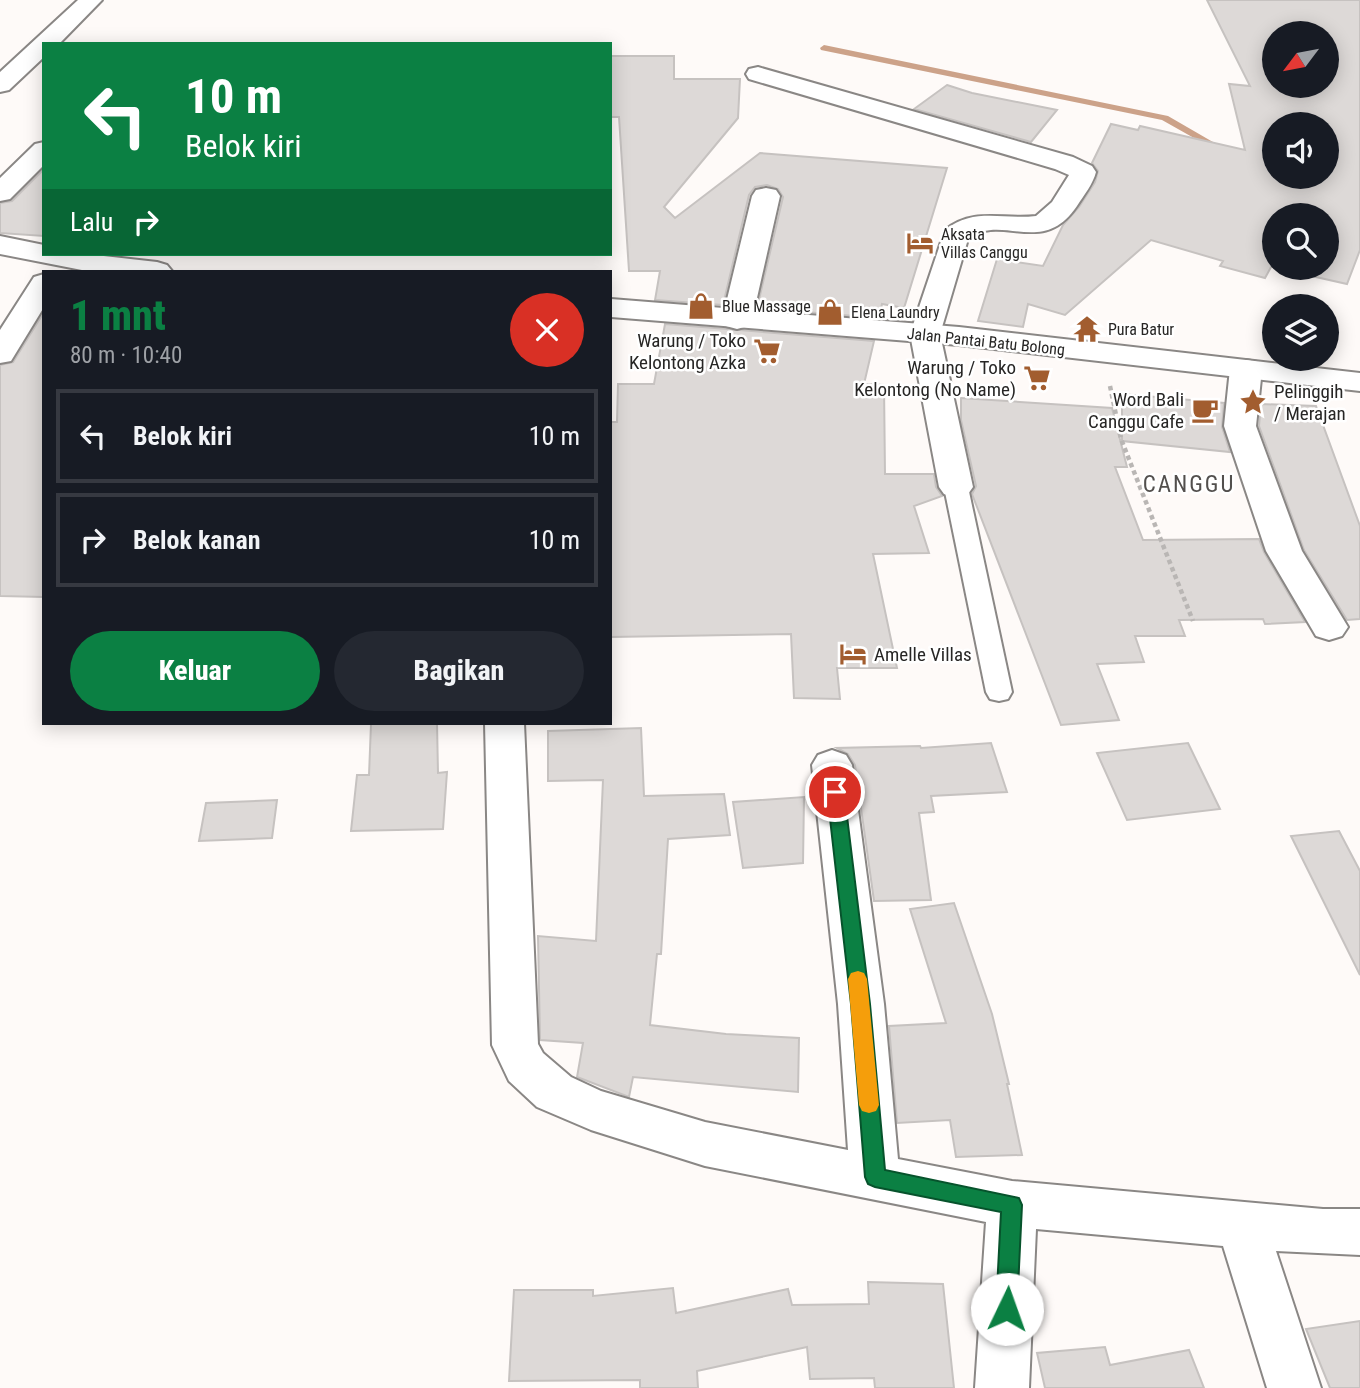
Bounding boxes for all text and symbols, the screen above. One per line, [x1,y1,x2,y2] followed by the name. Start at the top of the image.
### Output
[1262,21,1339,98] north arrow
[1262,21,1339,371] map controls
[185,68,282,125] text: 10 m
[70,70,161,161] icon: left
[1262,112,1339,189] button: sound
[185,127,302,165] text: Belok kiri
[127,203,165,241] icon: right
[1262,203,1339,280] button: search
[70,207,113,237] text: Lalu
[941,225,1028,262] place label: Aksata Villas Canggu
[905,228,935,258] hotel icon: Aksata Villas Canggu
[70,291,166,340] text: 1 mnt
[686,291,716,321] shop icon: Blue Massage
[510,293,584,367] button: close
[1262,294,1339,371] button: layers
[722,297,811,316] place label: Blue Massage
[815,297,845,327] shop icon: Elena Laundry
[851,303,940,322] place label: Elena Laundry
[1072,314,1102,344] temple icon: Pura Batur
[1108,320,1174,339] place label: Pura Batur
[906,324,1066,359] street label: Jalan Pantai Batu Bolong
[629,329,746,374] place label: Warung / Toko Kelontong Azka
[752,336,782,366] supermarket icon: Warung / Toko Kelontong Azka
[70,342,182,369] text: 80 m · 10:40
[854,356,1016,401] place label: Warung / Toko Kelontong (No Name)
[1022,363,1052,393] supermarket icon: Warung / Toko Kelontong (No Name)
[1274,380,1346,425] place label: Pelinggih / Merajan
[1238,387,1268,417] place icon: Pelinggih / Merajan
[1088,388,1184,433] place label: Word Bali Canggu Cafe
[1190,395,1220,425] cafe icon: Word Bali Canggu Cafe
[74,417,112,455] icon: left
[133,421,232,451] text: Belok kiri
[529,421,580,451] text: 10 m
[1143,471,1235,498] district label: CANGGU
[74,521,112,559] icon: right
[133,525,260,555] text: Belok kanan
[529,525,580,555] text: 10 m
[70,631,320,711] button: Keluar
[334,631,584,711] button: Bagikan
[838,639,868,669] hotel icon: Amelle Villas
[874,643,972,666] place label: Amelle Villas
[805,762,865,822] pin
[816,773,854,811] icon: arrive
[970,1272,1044,1346] position arrow

